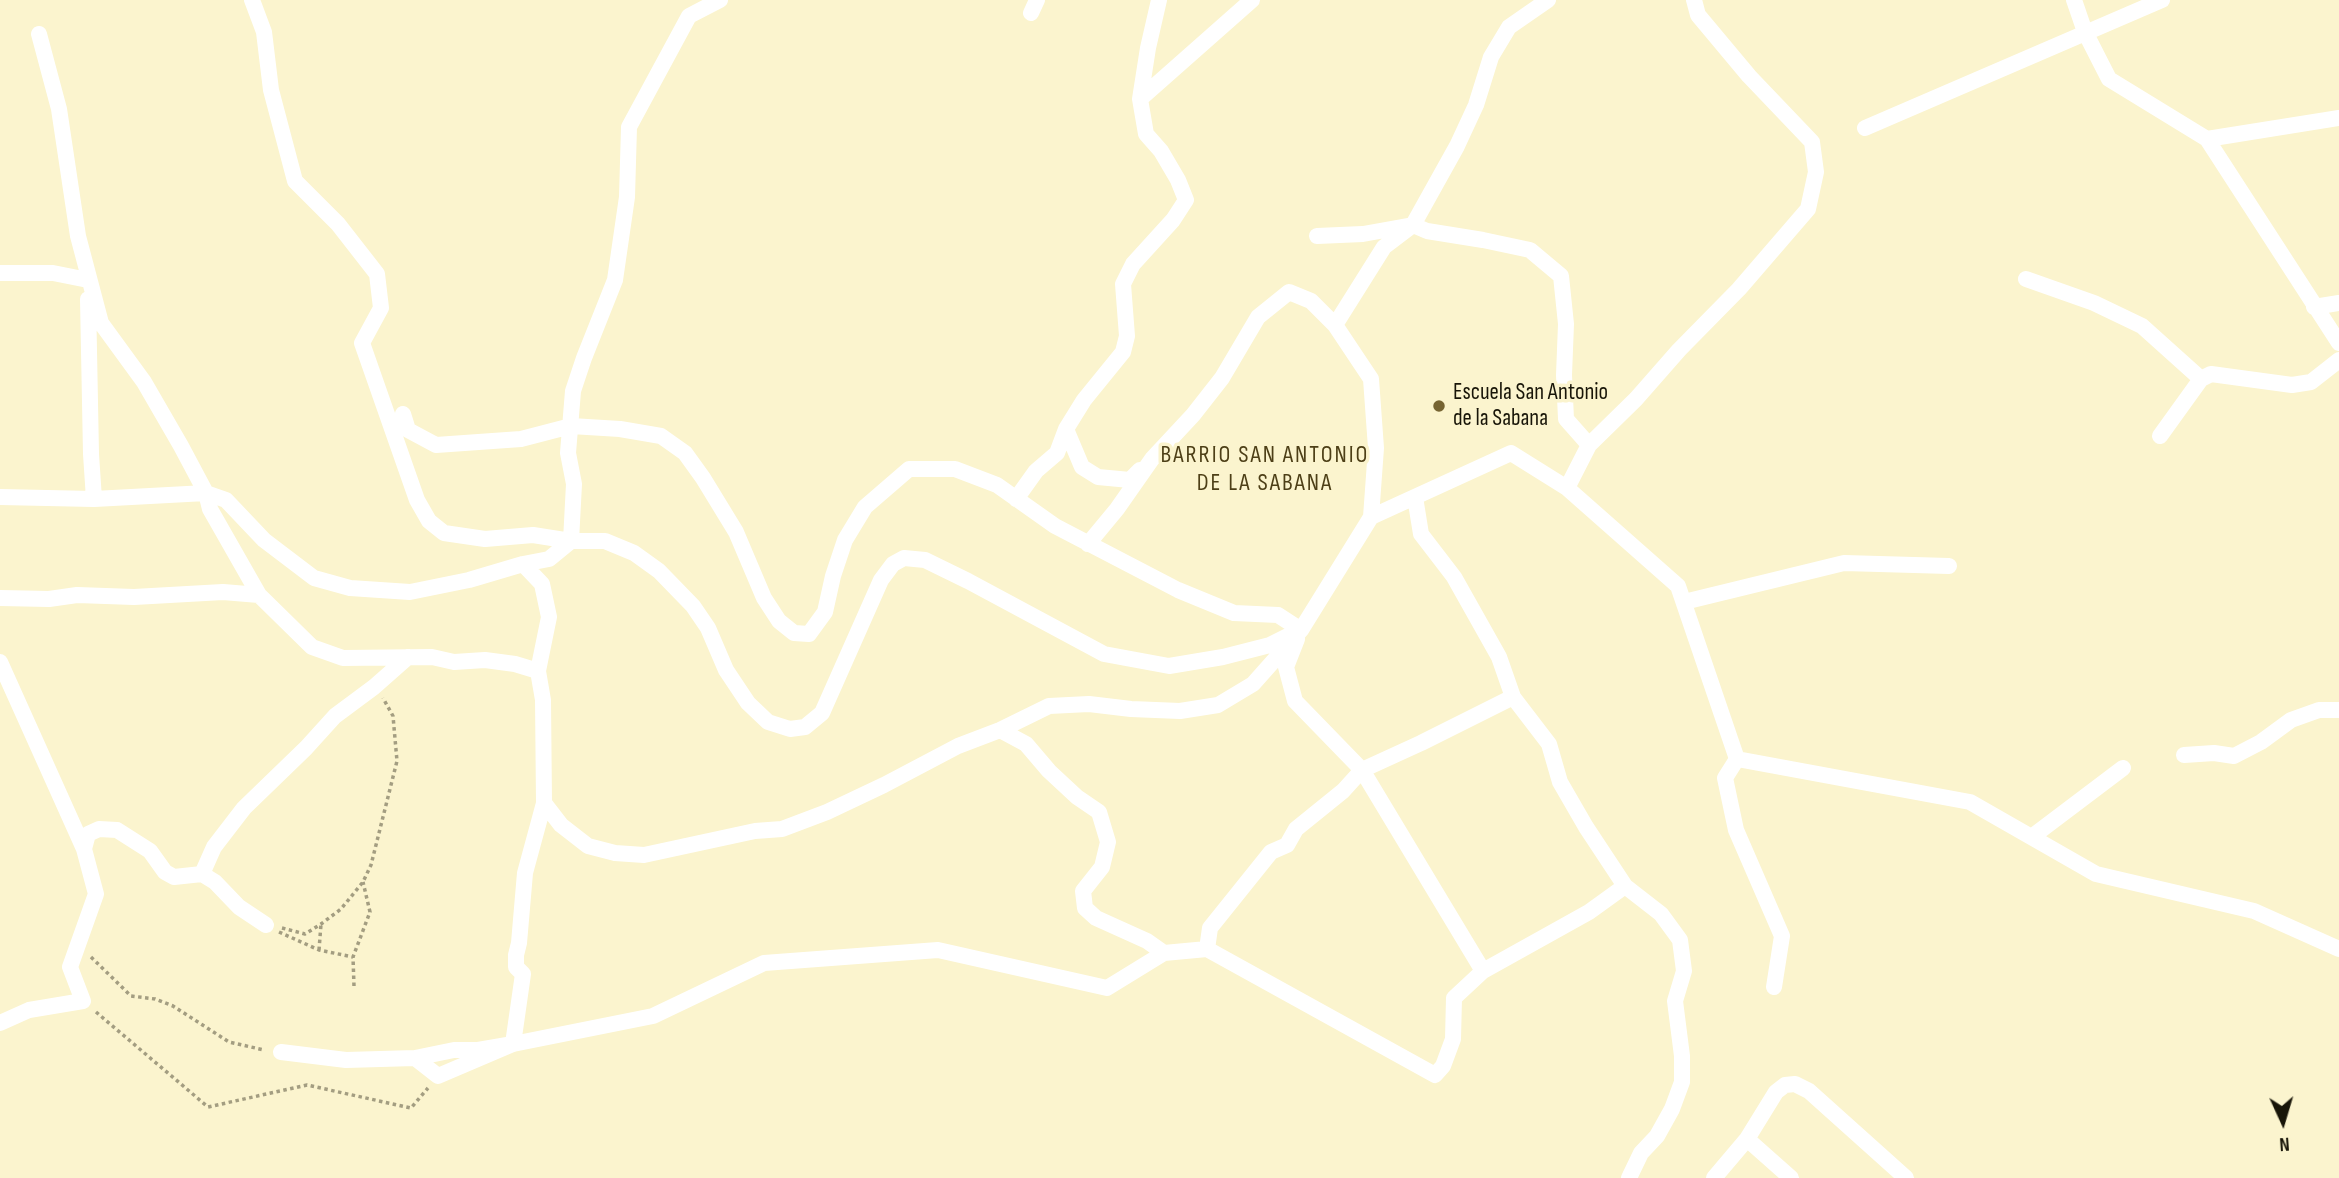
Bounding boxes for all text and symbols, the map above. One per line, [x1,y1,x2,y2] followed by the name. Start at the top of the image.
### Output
[1453,379,1608,433] place label: Escuela San Antonio de la Sabana
[1431,398,1447,414] marker: Escuela San Antonio de la Sabana
[1163,442,1367,498] district label: BARRIO SAN ANTONIO DE LA SABANA
[2248,1087,2318,1157] north arrow
[2279,1132,2290,1155] text: N

